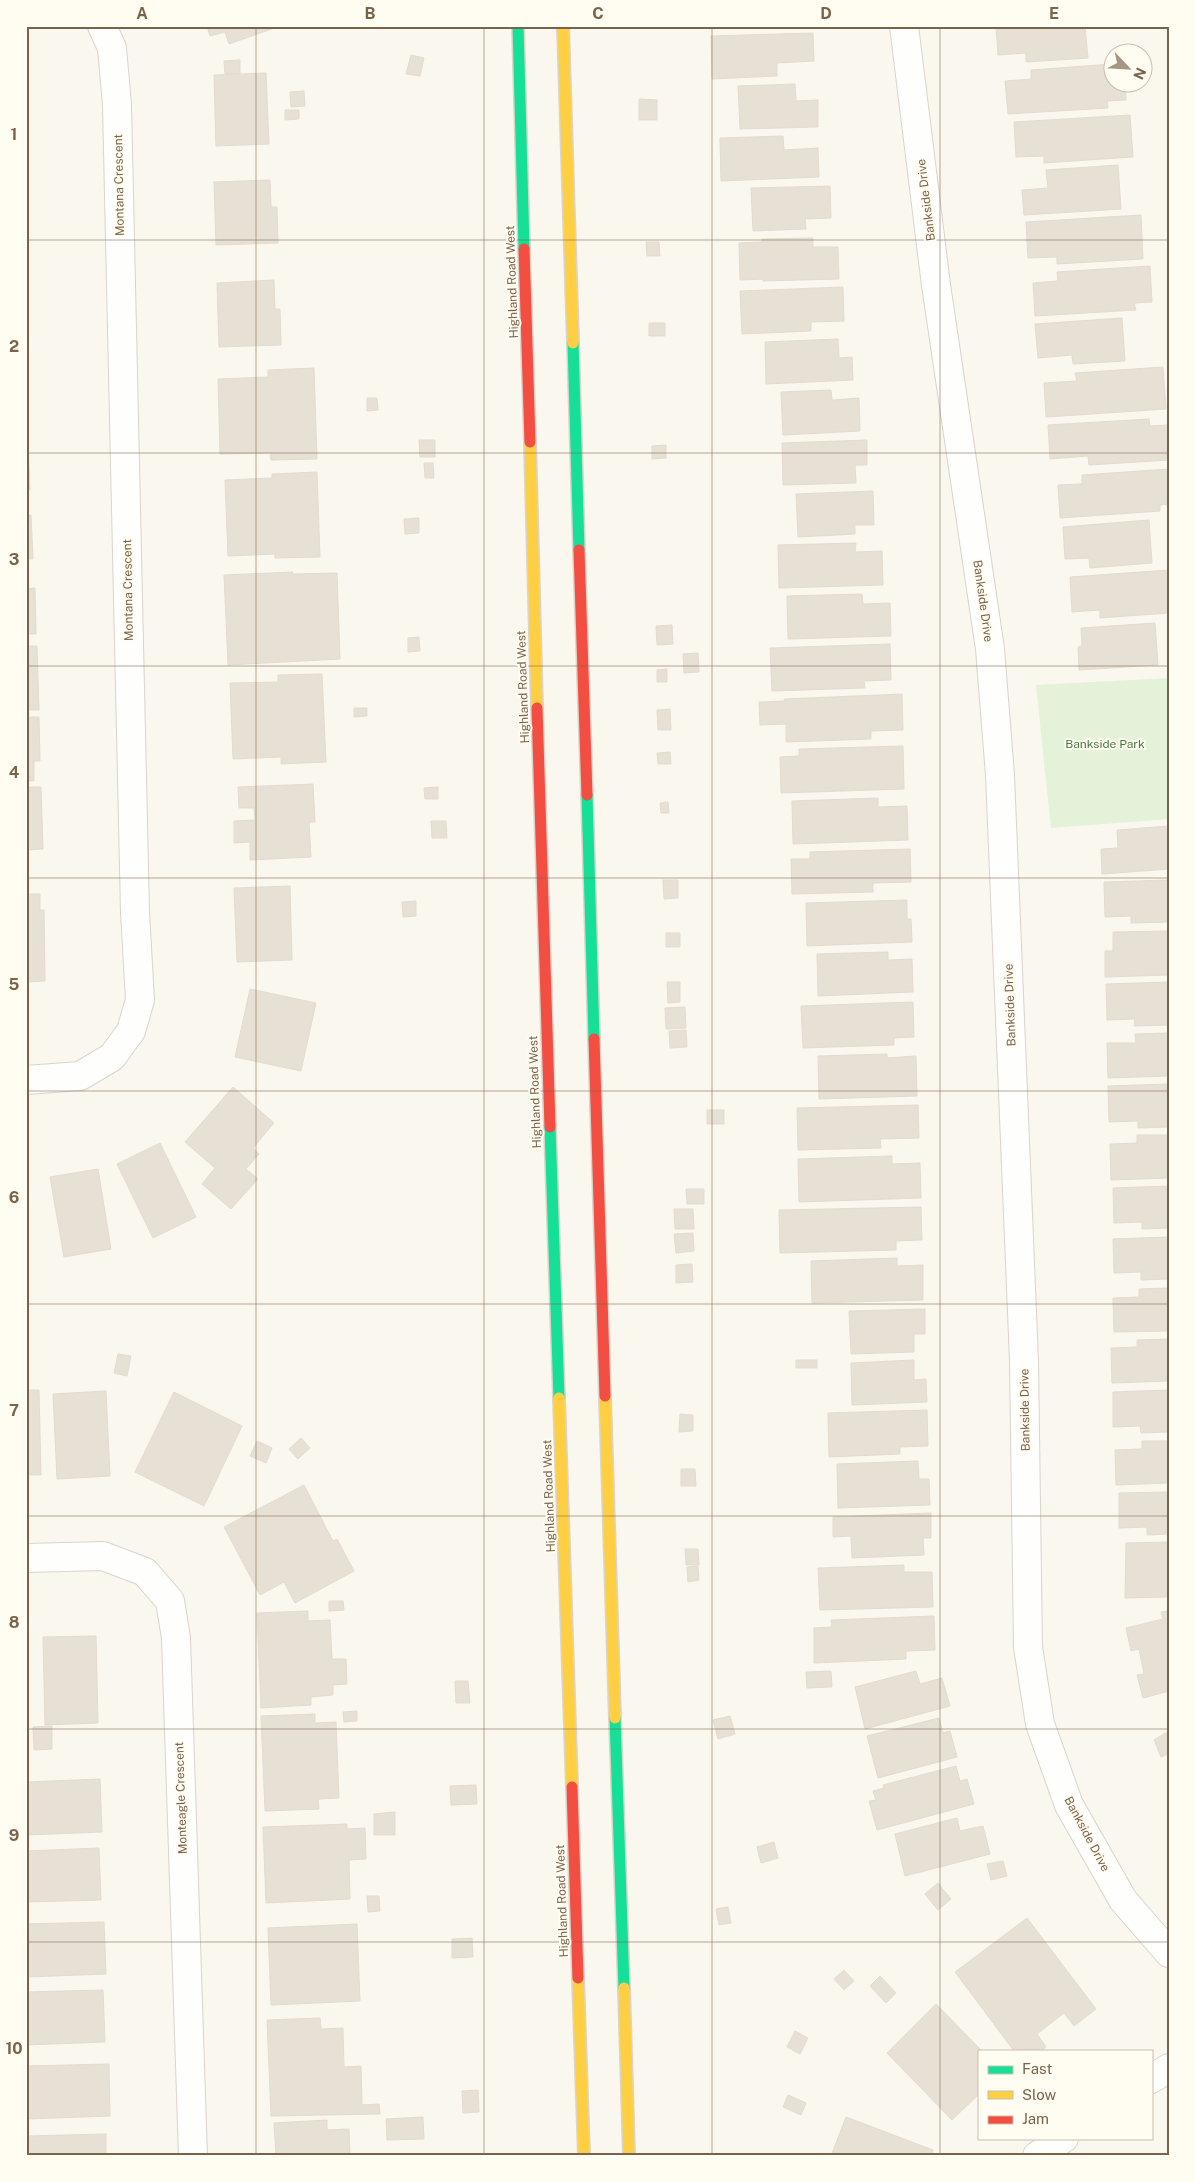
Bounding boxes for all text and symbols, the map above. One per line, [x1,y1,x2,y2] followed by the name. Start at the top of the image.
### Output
[136,4,148,23] text: A
[365,4,376,23] text: B
[592,4,604,23] text: C
[820,4,832,23] text: D
[1049,4,1059,23] text: E
[1102,42,1152,92] north arrow
[1130,65,1149,82] text: N
[11,125,17,144] text: 1
[111,134,127,236] street label: Montana Crescent
[914,158,938,242] street label: Bankside Drive
[503,225,521,339] street label: Highland Road West
[9,337,19,356] text: 2
[120,539,136,641] street label: Montana Crescent
[9,550,19,569] text: 3
[970,559,996,643] street label: Bankside Drive
[514,630,532,744] street label: Highland Road West
[1065,737,1145,751] park label: Bankside Park
[9,763,20,782] text: 4
[1002,963,1018,1047] street label: Bankside Drive
[9,975,20,994] text: 5
[526,1035,544,1149] street label: Highland Road West
[9,1188,19,1207] text: 6
[1017,1368,1033,1451] street label: Bankside Drive
[9,1401,19,1420] text: 7
[540,1439,558,1553] street label: Highland Road West
[9,1613,20,1632] text: 8
[172,1741,190,1855] street label: Monteagle Crescent
[1061,1794,1113,1874] street label: Bankside Drive
[9,1826,19,1845] text: 9
[553,1844,571,1958] street label: Highland Road West
[5,2039,23,2058] text: 10
[978,2050,1152,2140] legend
[1022,2060,1052,2077] text: Fast
[1022,2086,1057,2103] text: Slow
[1022,2110,1049,2127] text: Jam

